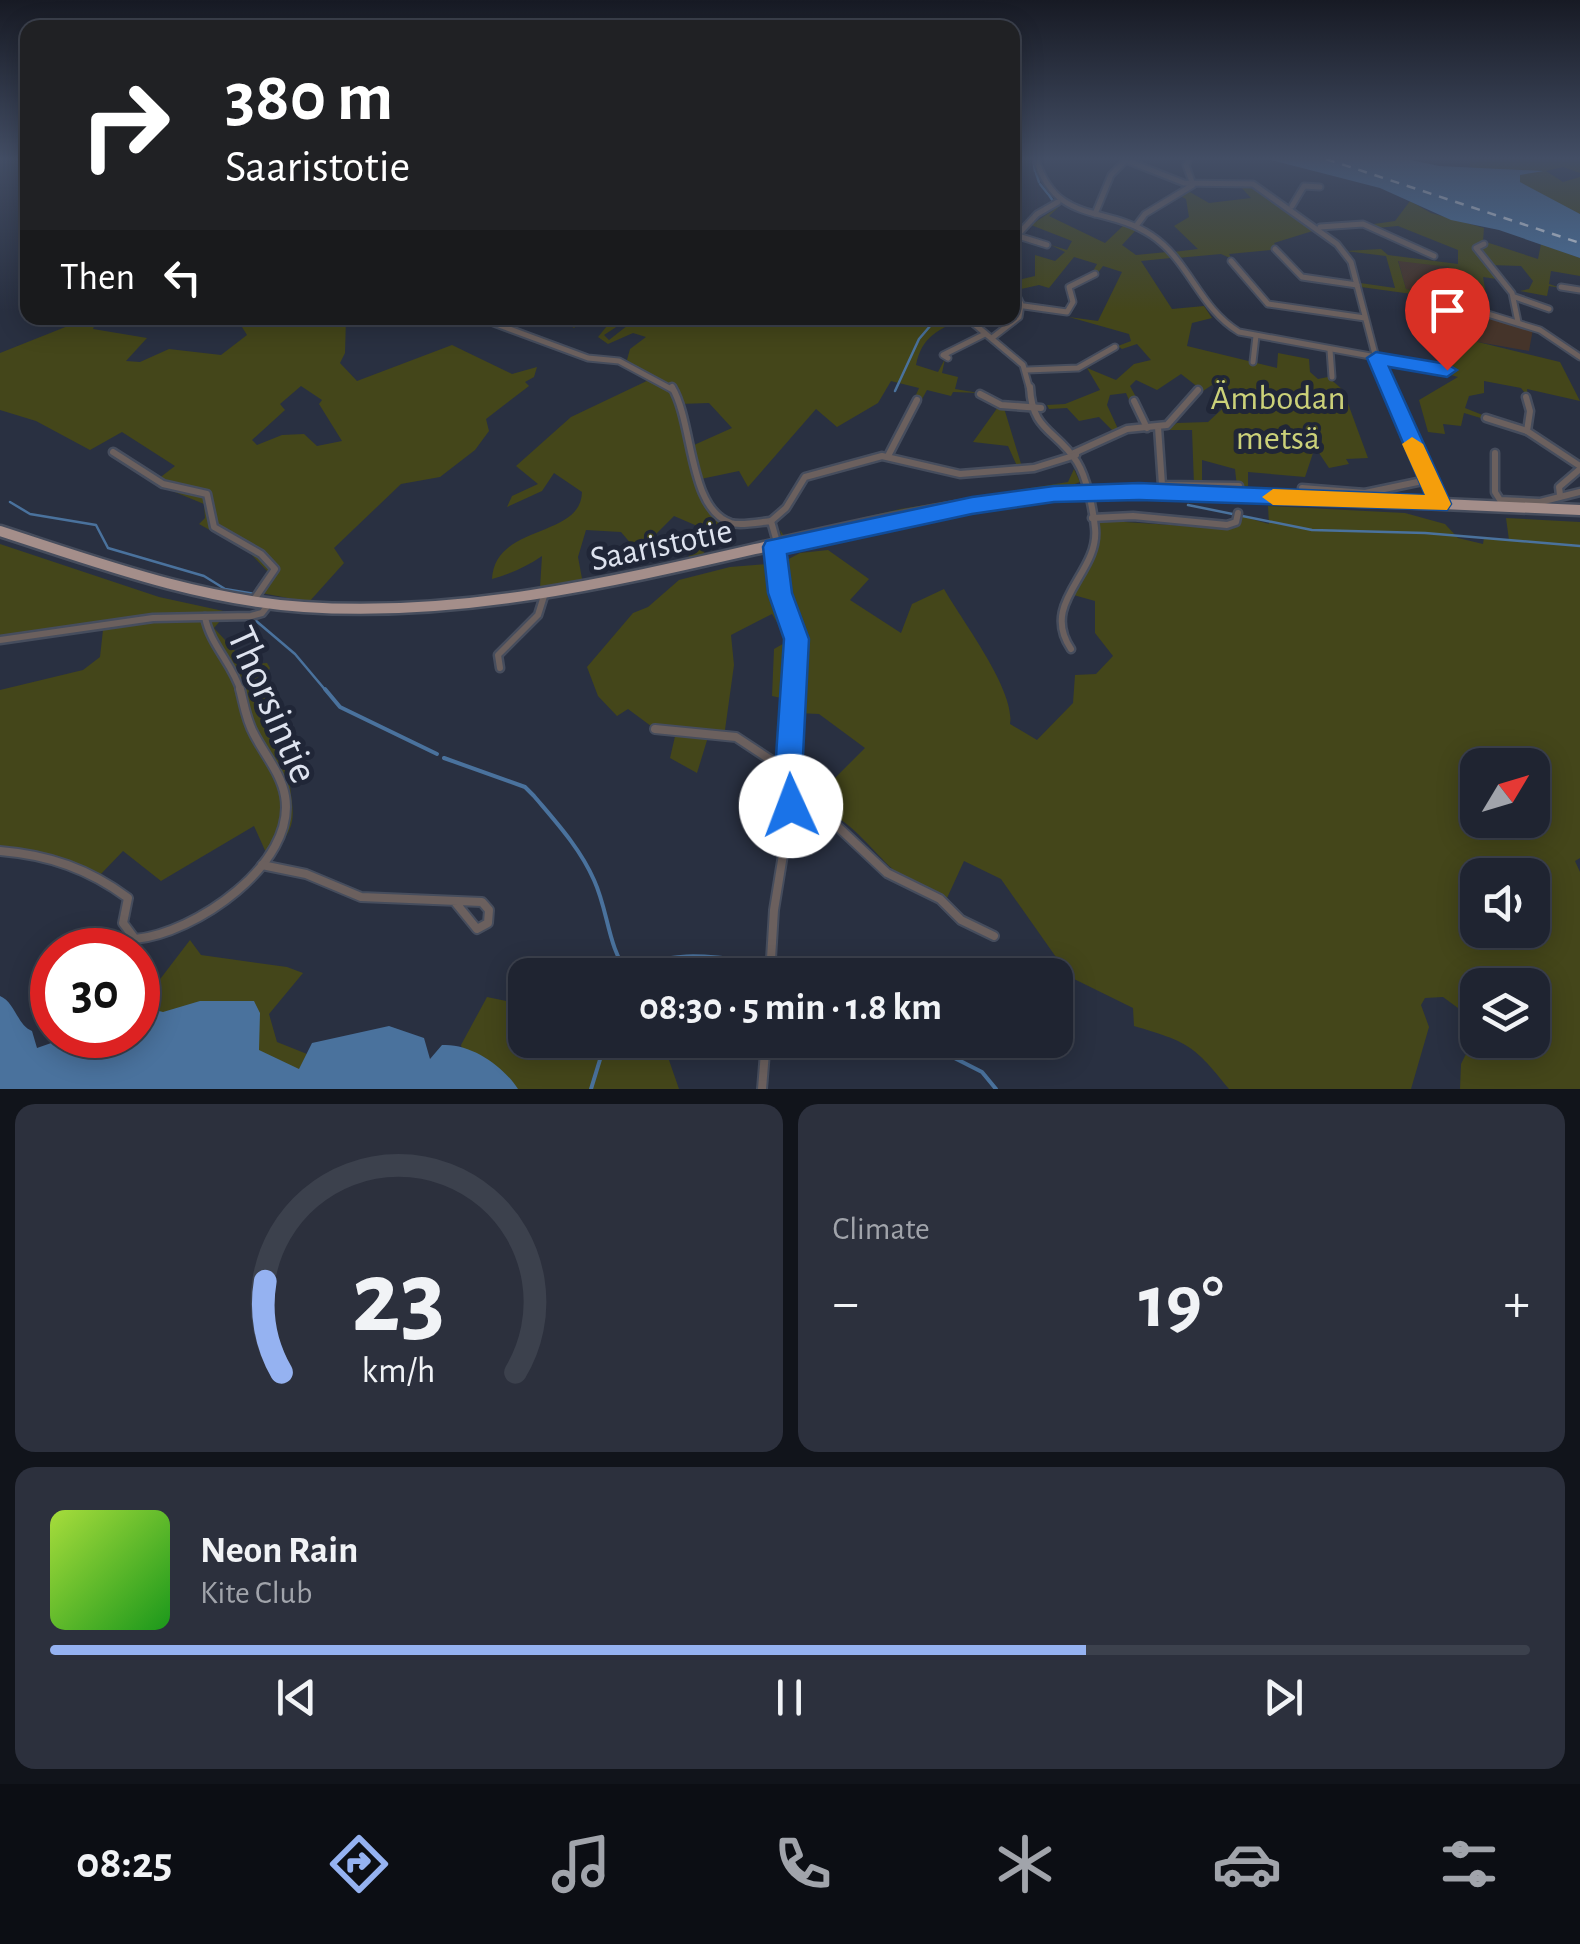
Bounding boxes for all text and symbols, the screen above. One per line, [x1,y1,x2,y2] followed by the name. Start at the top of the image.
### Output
[60,60,190,190] icon: right
[225,63,393,133] text: 380 m
[225,145,410,190] text: Saaristotie
[155,250,210,305] icon: left
[60,259,135,297] text: Then
[1405,268,1490,371] pin
[1420,283,1475,338] icon: arrive
[1210,380,1346,456] park label: Ämbodan metsä
[587,513,735,578] street label: Saaristotie
[219,620,325,789] street label: Thorsintie
[1460,748,1550,838] north arrow
[1460,748,1550,1058] map controls
[739,754,843,858] position arrow
[1460,858,1550,948] button: sound
[30,928,160,1058] speed limit sign: 30
[1460,968,1550,1058] button: layers
[639,989,942,1027] text: 08:30 · 5 min · 1.8 km
[833,1213,930,1245] text: Climate
[352,1247,446,1351] text: 23
[1139,1266,1224,1341] text: 19°
[833,1276,859,1331] text: −
[1504,1276,1530,1331] text: +
[362,1353,436,1389] text: km/h
[200,1532,358,1570] text: Neon Rain
[200,1577,312,1609] text: Kite Club
[269,1670,324,1725] icon: previous
[762,1670,817,1725] icon: pause
[1256,1670,1311,1725] icon: next
[324,1829,394,1899] icon: directions
[546,1829,616,1899] icon: music
[768,1829,838,1899] icon: phone
[990,1829,1060,1899] icon: climate
[1212,1829,1282,1899] icon: car
[1434,1829,1504,1899] icon: filters
[76,1841,173,1886] text: 08:25

